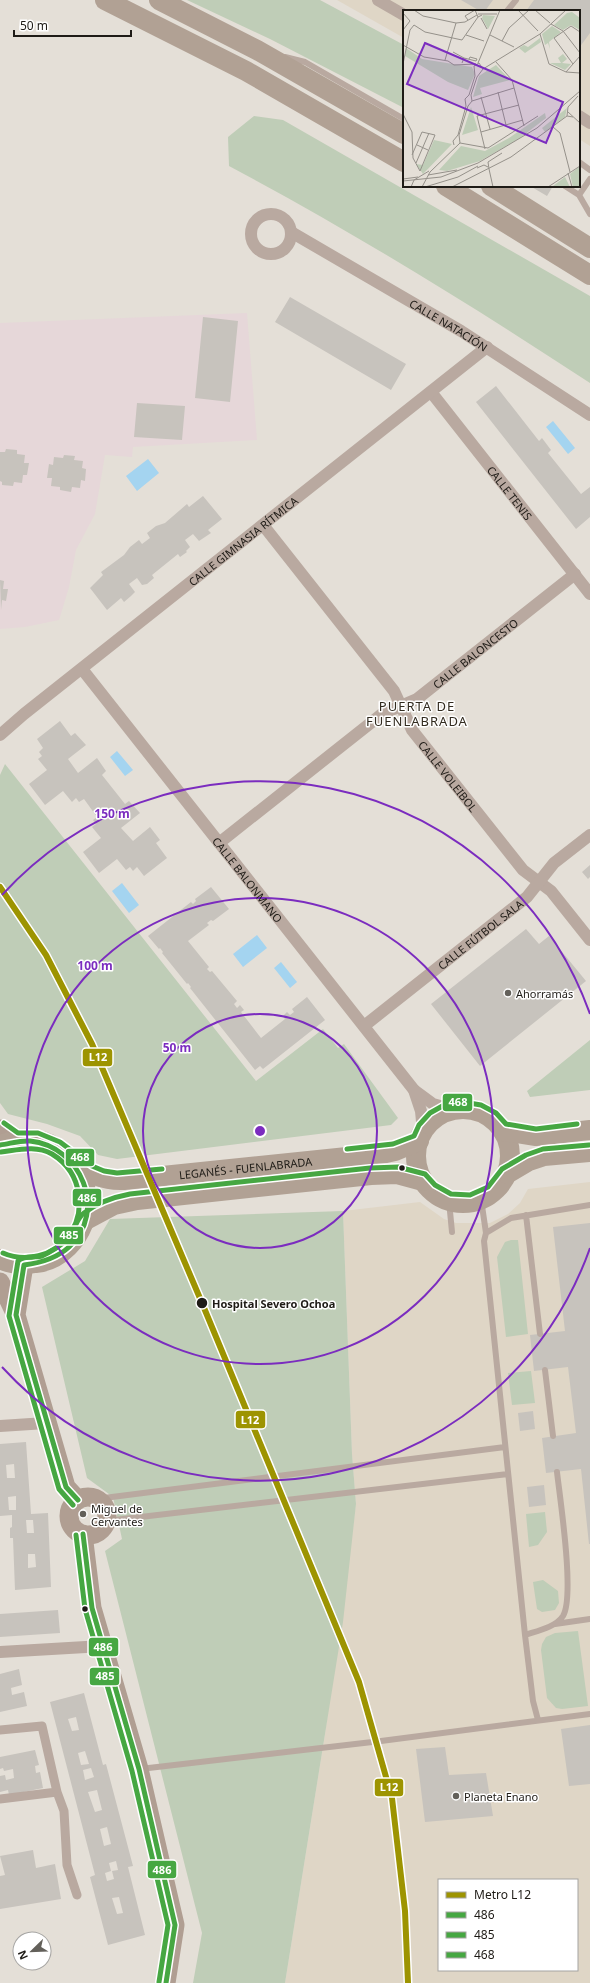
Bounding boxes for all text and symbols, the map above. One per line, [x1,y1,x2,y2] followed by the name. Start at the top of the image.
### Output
[403,10,580,187] inset map
[14,12,131,38] scale bar
[20,17,48,34] text: 50 m
[407,295,491,354] street label: CALLE NATACIÓN
[484,462,536,523] street label: CALLE TENIS
[185,492,301,589] street label: CALLE GIMNASIA RÍTMICA
[429,615,521,691] street label: CALLE BALONCESTO
[366,697,468,730] district label: PUERTA DE FUENLABRADA
[416,737,481,815] street label: CALLE VOLEIBOL
[94,805,130,822] text: 150 m
[209,833,286,925] street label: CALLE BALONMANO
[434,895,527,973] street label: CALLE FÚTBOL SALA
[77,957,113,974] text: 100 m
[516,986,573,1001] place label: Ahorramás
[503,988,513,998] marker: Ahorramás
[163,1039,191,1056] text: 50 m
[82,1048,113,1067] line badge: L12
[89,1049,107,1064] text: L12
[442,1093,473,1112] line badge: 468
[449,1094,467,1109] text: 468
[253,1124,267,1138] centre of rings
[65,1148,95,1167] line badge: 468
[71,1149,89,1164] text: 468
[178,1153,314,1182] street label: LEGANÉS - FUENLABRADA
[397,1163,407,1173] unlabelled marker
[72,1188,102,1207] line badge: 486
[78,1190,96,1205] text: 486
[53,1226,84,1245] line badge: 485
[60,1227,78,1242] text: 485
[195,1296,209,1310] marker: Hospital Severo Ochoa
[212,1296,335,1311] place label: Hospital Severo Ochoa
[235,1410,266,1429] line badge: L12
[241,1412,259,1427] text: L12
[91,1501,143,1529] place label: Miguel de Cervantes
[78,1509,88,1519] marker: Miguel de Cervantes
[80,1604,90,1614] unlabelled marker
[88,1637,119,1657] line badge: 486
[94,1639,112,1654] text: 486
[89,1667,120,1686] line badge: 485
[96,1668,114,1683] text: 485
[374,1778,404,1797] line badge: L12
[380,1779,398,1794] text: L12
[464,1789,539,1804] place label: Planeta Enano
[451,1791,461,1801] marker: Planeta Enano
[147,1860,177,1879] line badge: 486
[153,1862,171,1877] text: 486
[438,1879,578,1971] legend
[474,1886,531,1903] text: Metro L12
[474,1906,495,1923] text: 486
[474,1926,495,1943] text: 485
[12,1931,52,1971] north arrow
[474,1946,495,1963] text: 468
[14,1948,31,1962] text: N

